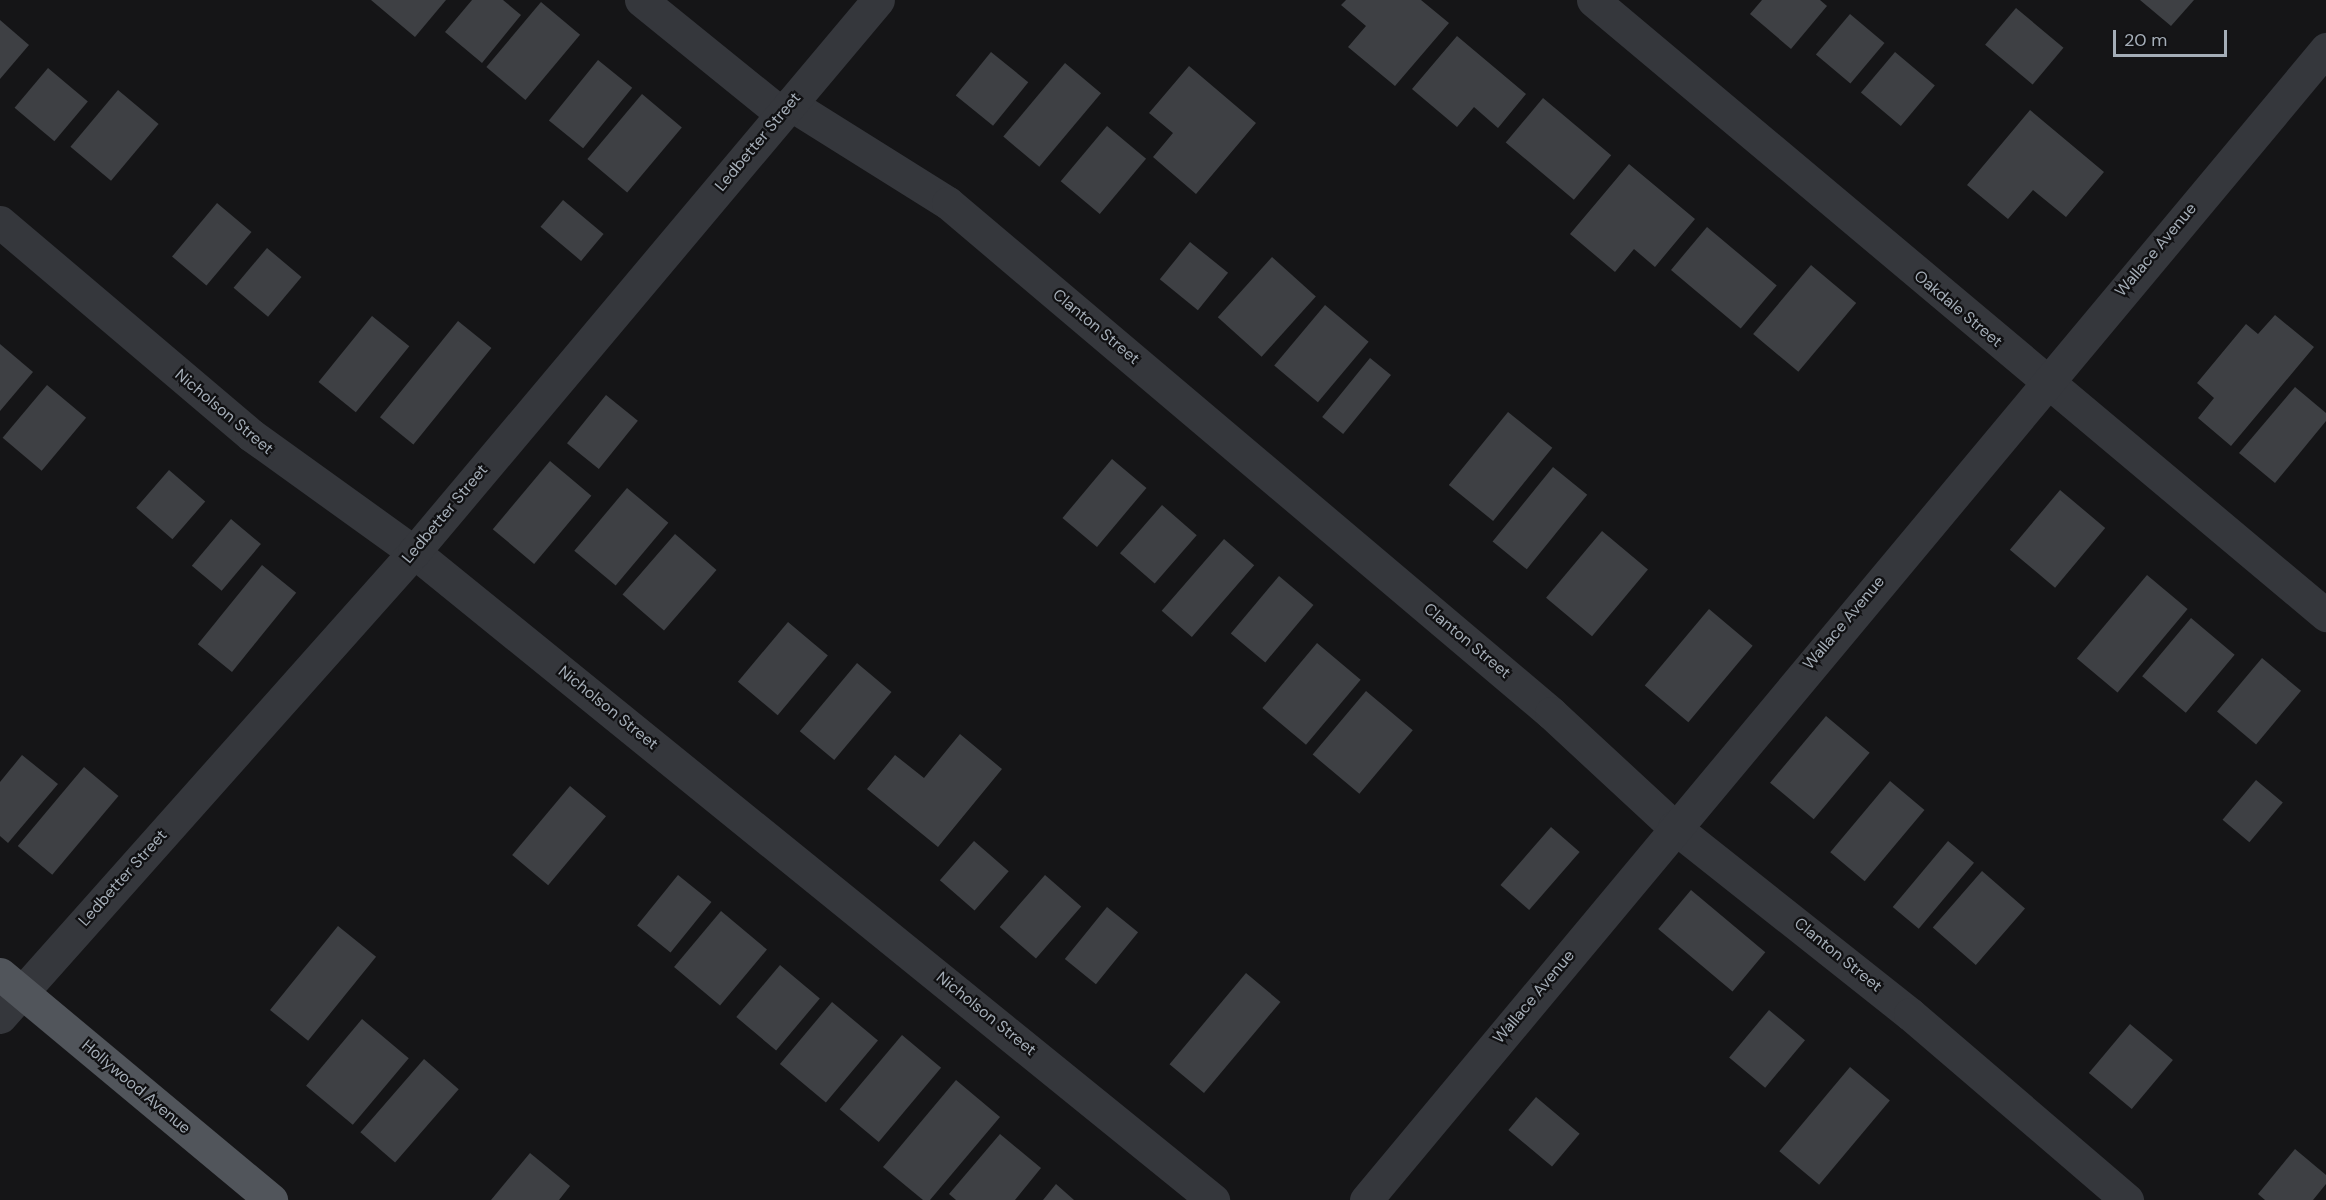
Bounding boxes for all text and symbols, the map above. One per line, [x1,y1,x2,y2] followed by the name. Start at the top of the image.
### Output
[2116,18,2230,56] scale bar
[2124,28,2167,52] text: 20 m
[711,89,805,195] street label: Ledbetter Street
[2111,199,2201,301] street label: Wallace Avenue
[1910,266,2006,352] street label: Oakdale Street
[1049,285,1143,369] street label: Clanton Street
[171,365,277,459] street label: Nicholson Street
[398,461,492,567] street label: Ledbetter Street
[1799,572,1889,674] street label: Wallace Avenue
[1420,599,1514,683] street label: Clanton Street
[554,662,662,754] street label: Nicholson Street
[75,826,171,930] street label: Ledbetter Street
[1790,914,1886,996] street label: Clanton Street
[1489,946,1579,1048] street label: Wallace Avenue
[932,968,1040,1060] street label: Nicholson Street
[78,1036,194,1138] street label: Hollywood Avenue

